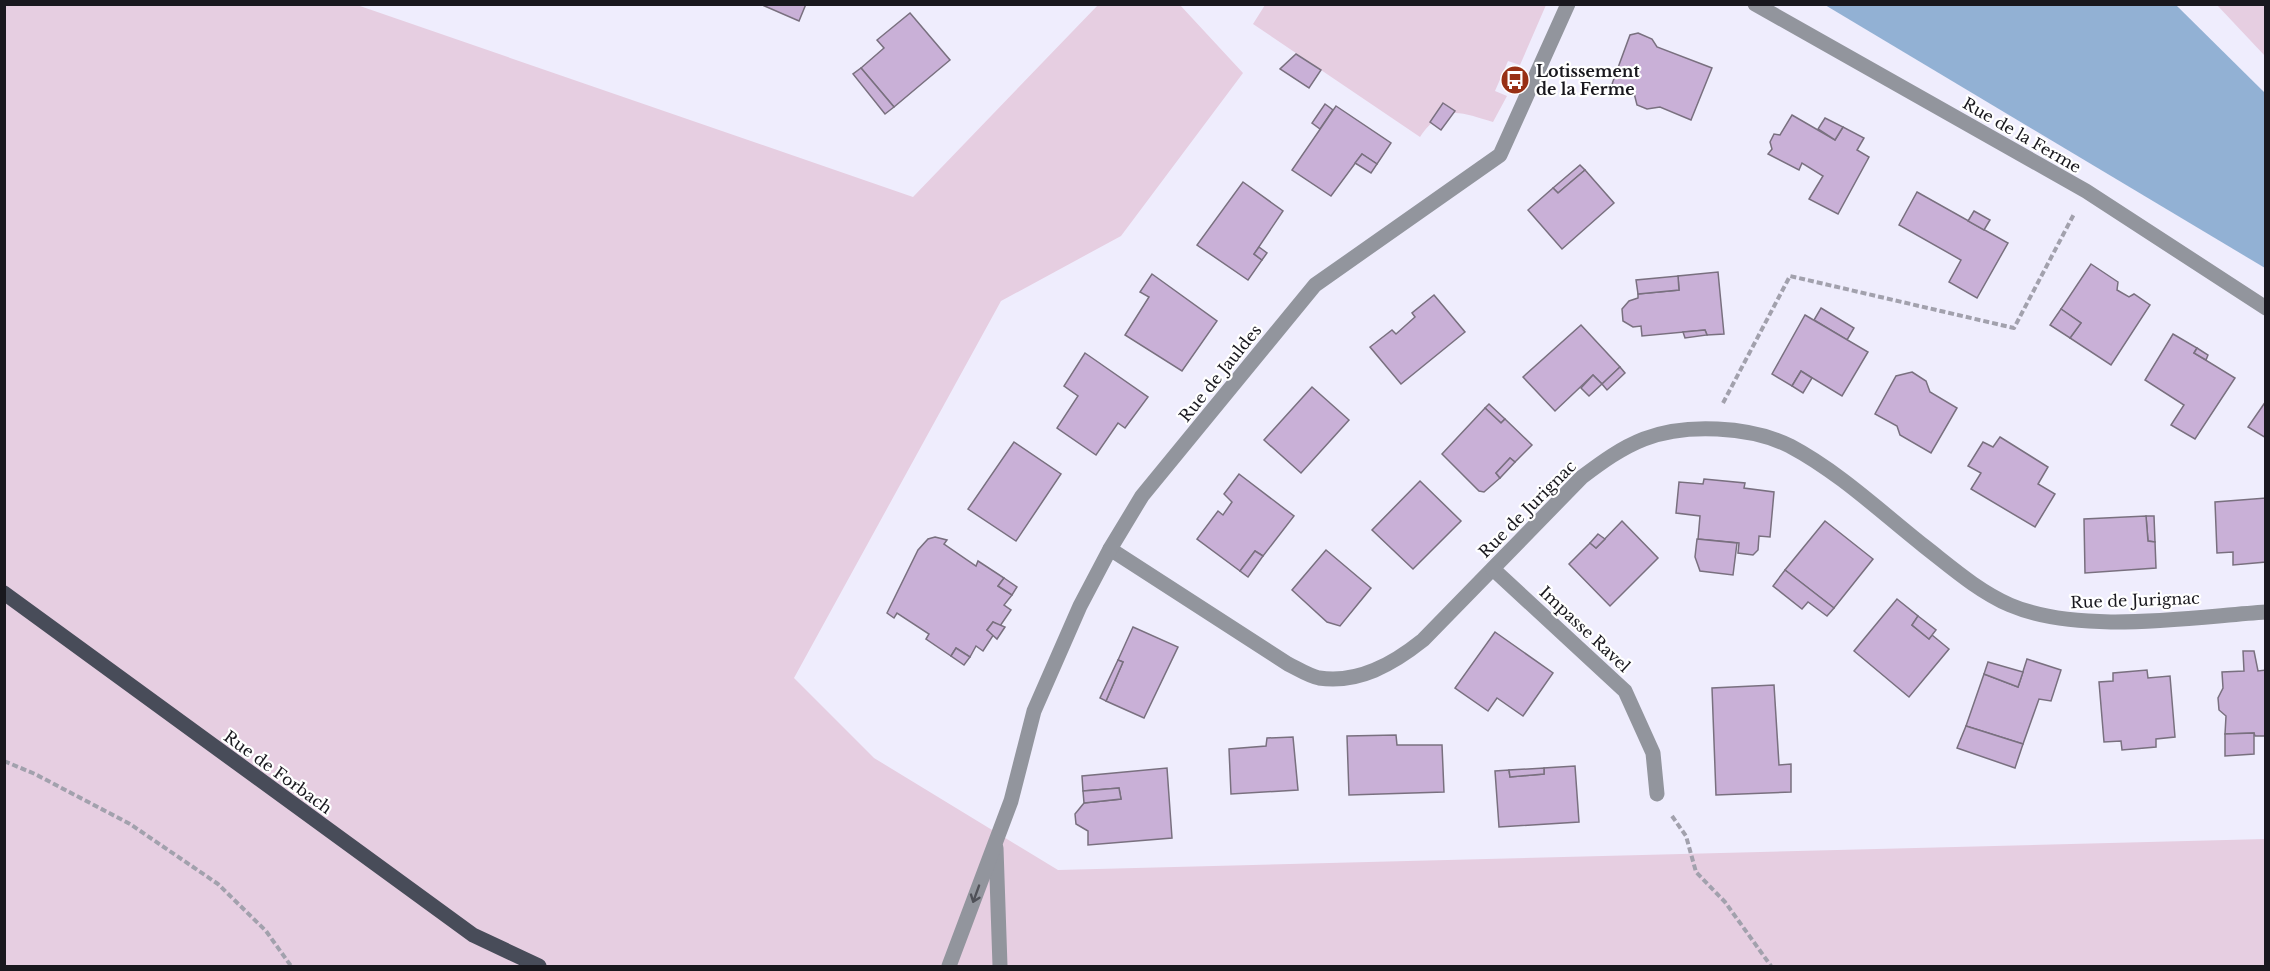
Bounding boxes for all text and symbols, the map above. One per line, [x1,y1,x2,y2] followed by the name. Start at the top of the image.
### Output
[1536,61,1640,99] place label: Lotissement de la Ferme
[1499,64,1531,96] bus stop icon: Lotissement de la Ferme
[1959,93,2085,177] street label: Rue de la Ferme
[1175,320,1265,426] street label: Rue de Jauldes
[1474,456,1580,562] street label: Rue de Jurignac
[1535,582,1635,676] street label: Impasse Ravel
[2070,588,2200,612] street label: Rue de Jurignac
[220,726,336,818] street label: Rue de Forbach
[969,884,980,903] one-way arrow

